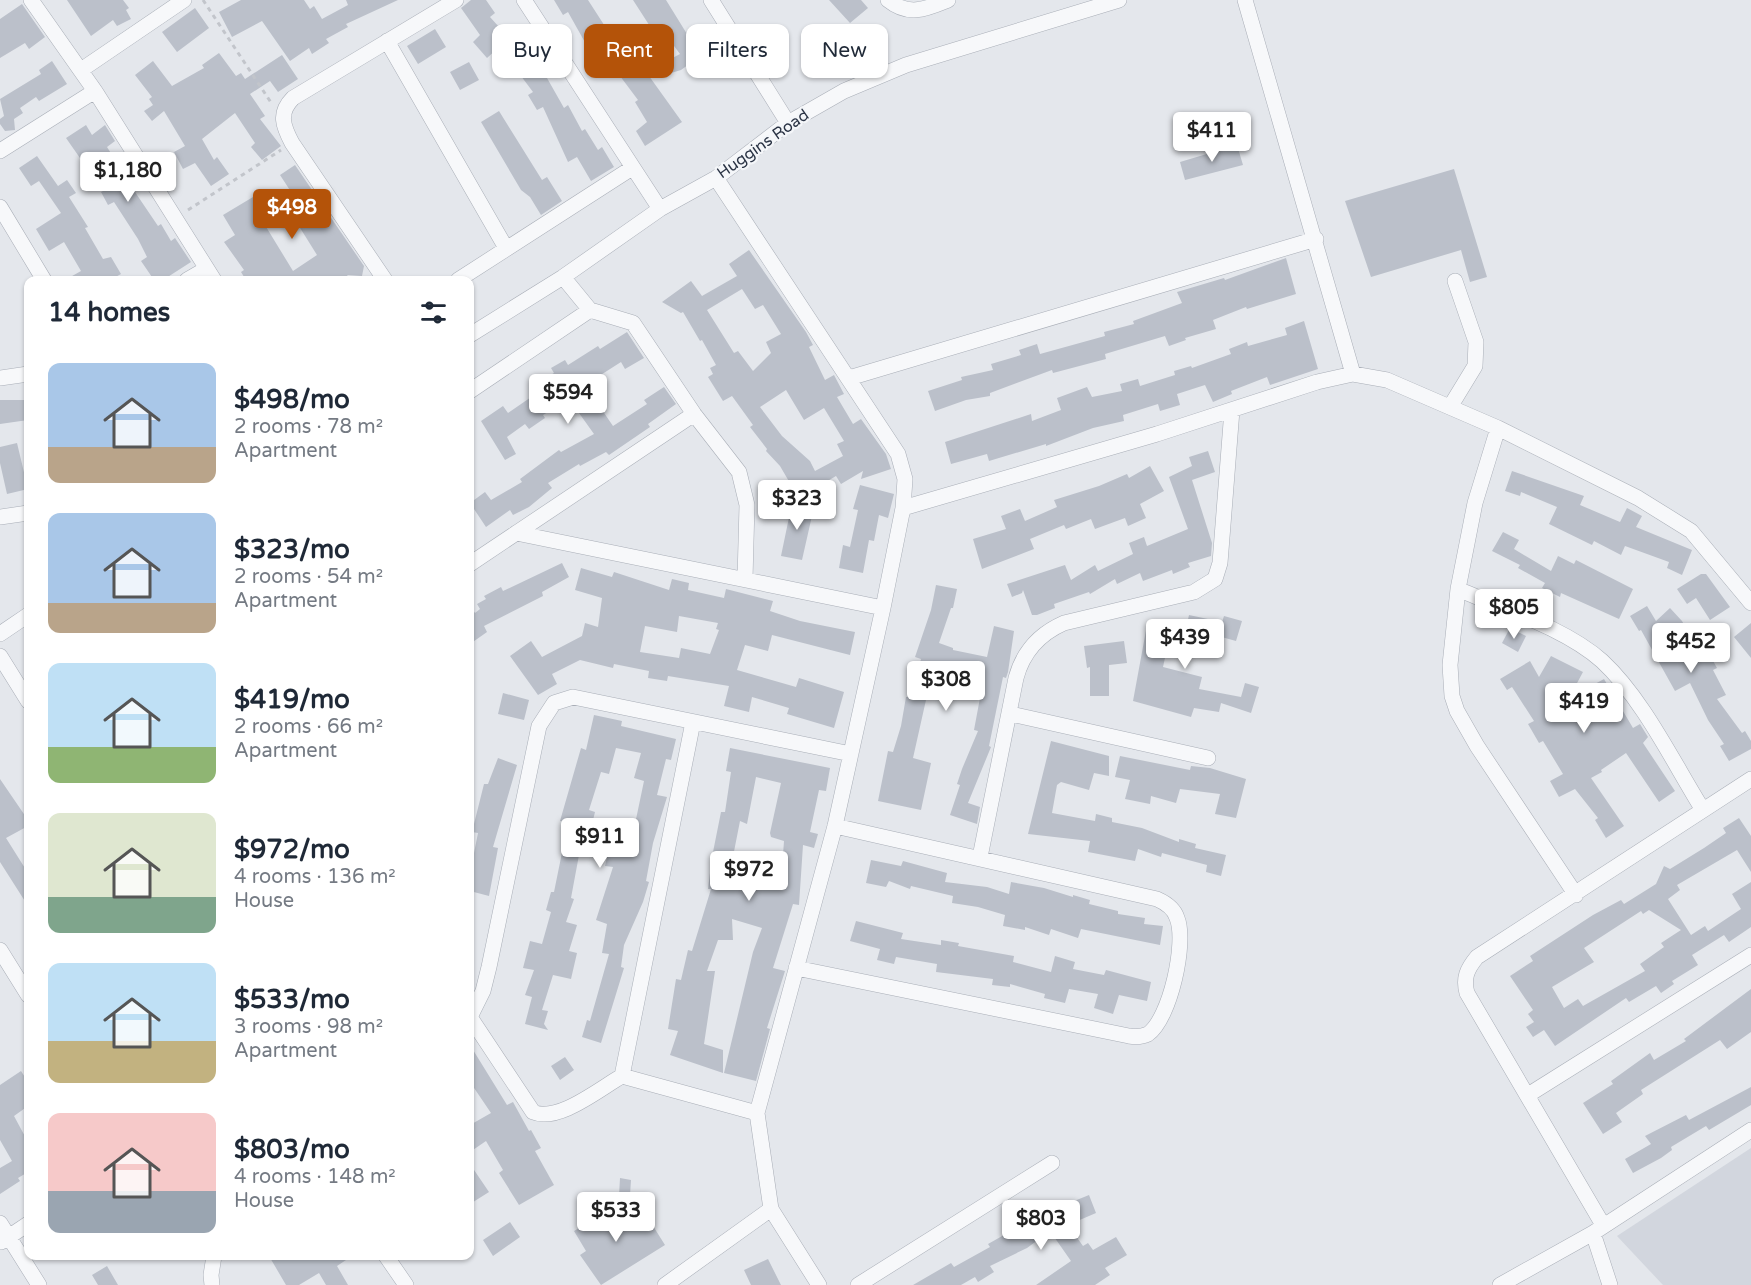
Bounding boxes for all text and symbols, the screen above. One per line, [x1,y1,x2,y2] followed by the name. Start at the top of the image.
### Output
[492,24,572,78] chip: Buy
[584,24,674,78] chip: Rent
[686,24,789,78] chip: Filters
[801,24,888,78] chip: New
[713,105,813,183] street label: Huggins Road
[1176,112,1248,163] pin: $411
[1187,119,1237,143] text: $411
[79,152,177,203] pin: $1,180
[94,159,162,183] text: $1,180
[256,189,328,240] pin: $498
[267,196,317,220] text: $498
[417,296,450,329] icon: filters
[48,297,170,328] text: 14 homes
[532,374,604,425] pin: $594
[543,381,593,405] text: $594
[234,384,350,415] text: $498/mo
[96,387,168,459] icon: home
[234,415,383,439] text: 2 rooms · 78 m²
[234,439,337,463] text: Apartment
[761,480,833,531] pin: $323
[772,487,822,511] text: $323
[234,534,350,565] text: $323/mo
[96,537,168,609] icon: home
[234,565,383,589] text: 2 rooms · 54 m²
[234,589,337,613] text: Apartment
[1478,589,1550,640] pin: $805
[1489,596,1539,620] text: $805
[1149,619,1221,670] pin: $439
[1655,623,1727,674] pin: $452
[1160,626,1210,650] text: $439
[1666,630,1716,654] text: $452
[910,661,982,712] pin: $308
[921,668,971,692] text: $308
[1548,683,1620,734] pin: $419
[234,684,350,715] text: $419/mo
[96,687,168,759] icon: home
[1559,690,1609,714] text: $419
[234,715,383,739] text: 2 rooms · 66 m²
[234,739,337,763] text: Apartment
[564,818,636,869] pin: $911
[575,825,625,849] text: $911
[234,834,350,865] text: $972/mo
[96,837,168,909] icon: home
[713,851,785,902] pin: $972
[724,858,774,882] text: $972
[234,865,396,889] text: 4 rooms · 136 m²
[234,889,294,913] text: House
[234,984,350,1015] text: $533/mo
[96,987,168,1059] icon: home
[234,1015,383,1039] text: 3 rooms · 98 m²
[234,1039,337,1063] text: Apartment
[234,1134,350,1165] text: $803/mo
[96,1137,168,1209] icon: home
[234,1165,396,1189] text: 4 rooms · 148 m²
[234,1189,294,1213] text: House
[580,1192,652,1243] pin: $533
[591,1199,641,1223] text: $533
[1005,1200,1077,1251] pin: $803
[1016,1207,1066,1231] text: $803

